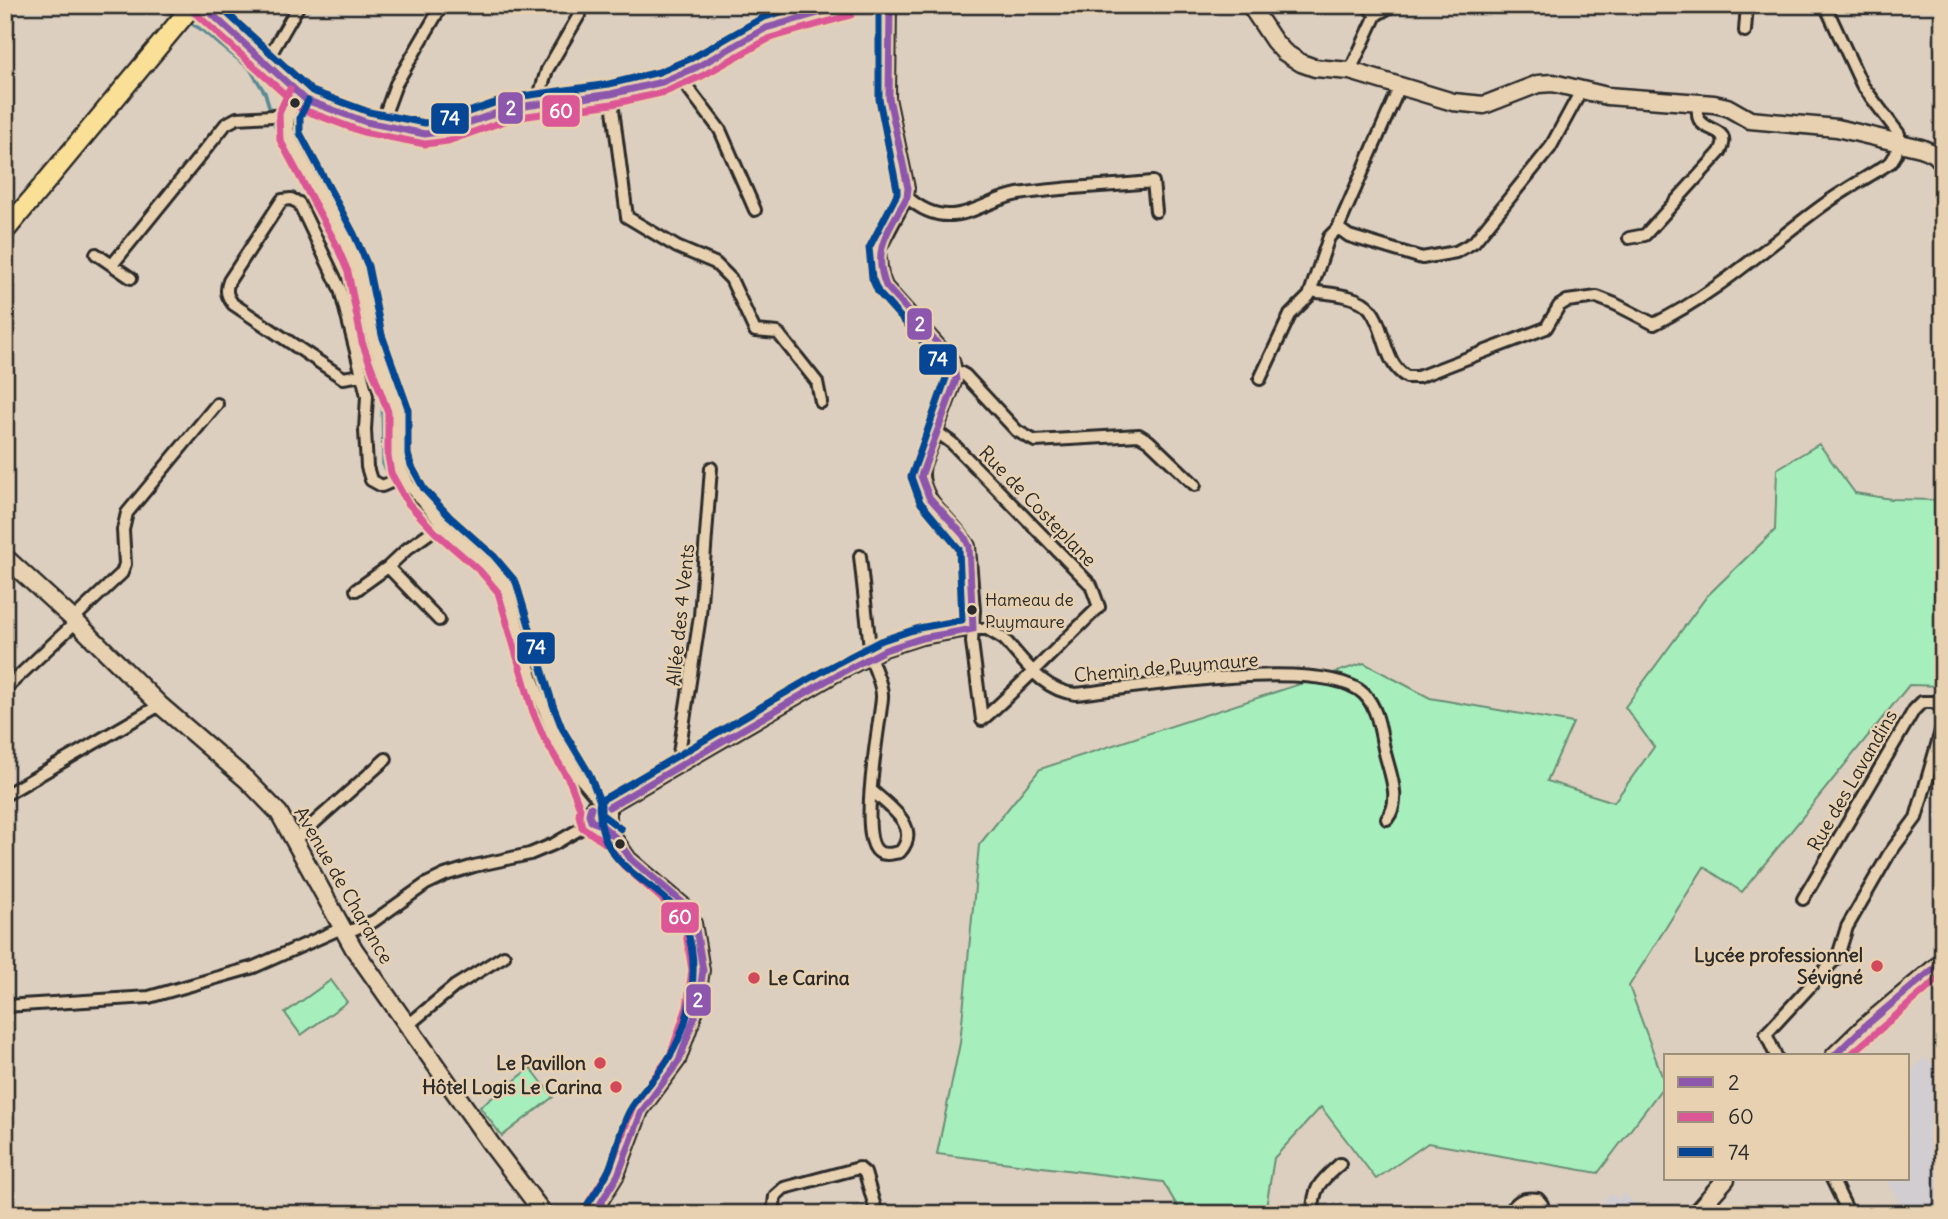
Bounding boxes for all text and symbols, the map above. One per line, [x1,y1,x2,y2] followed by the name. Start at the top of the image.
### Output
[497,91,524,125] line badge: 2
[541,94,581,128] line badge: 60
[288,96,302,110] unlabelled marker
[506,96,516,120] text: 2
[549,99,573,123] text: 60
[430,102,470,135] line badge: 74
[440,106,460,130] text: 74
[906,307,933,341] line badge: 2
[915,312,925,336] text: 2
[918,343,958,376] line badge: 74
[928,347,948,371] text: 74
[974,441,1102,571] street label: Rue de Costeplane
[661,543,699,687] street label: Allée des 4 Vents
[985,589,1074,633] place label: Hameau de Puymaure
[965,603,979,617] marker: Hameau de Puymaure
[516,631,556,665] line badge: 74
[526,635,546,659] text: 74
[1073,647,1259,687] street label: Chemin de Puymaure
[1802,705,1902,855] street label: Rue des Lavandins
[289,802,399,968] street label: Avenue de Charance
[613,837,627,851] unlabelled marker
[660,901,700,934] line badge: 60
[668,905,692,929] text: 60
[1694,943,1863,989] place label: Lycée professionnel Sévigné
[1869,958,1885,974] marker: Lycée professionnel Sévigné
[768,966,850,990] place label: Le Carina
[746,970,762,986] marker: Le Carina
[685,983,712,1017] line badge: 2
[693,988,703,1012] text: 2
[496,1051,586,1075] place label: Le Pavillon
[1664,1054,1910,1180] legend
[592,1055,608,1071] marker: Le Pavillon
[1728,1069,1740,1096] text: 2
[422,1075,602,1099] place label: Hôtel Logis Le Carina
[608,1079,624,1095] marker: Hôtel Logis Le Carina
[1728,1103,1754,1130] text: 60
[1728,1139,1750,1166] text: 74

